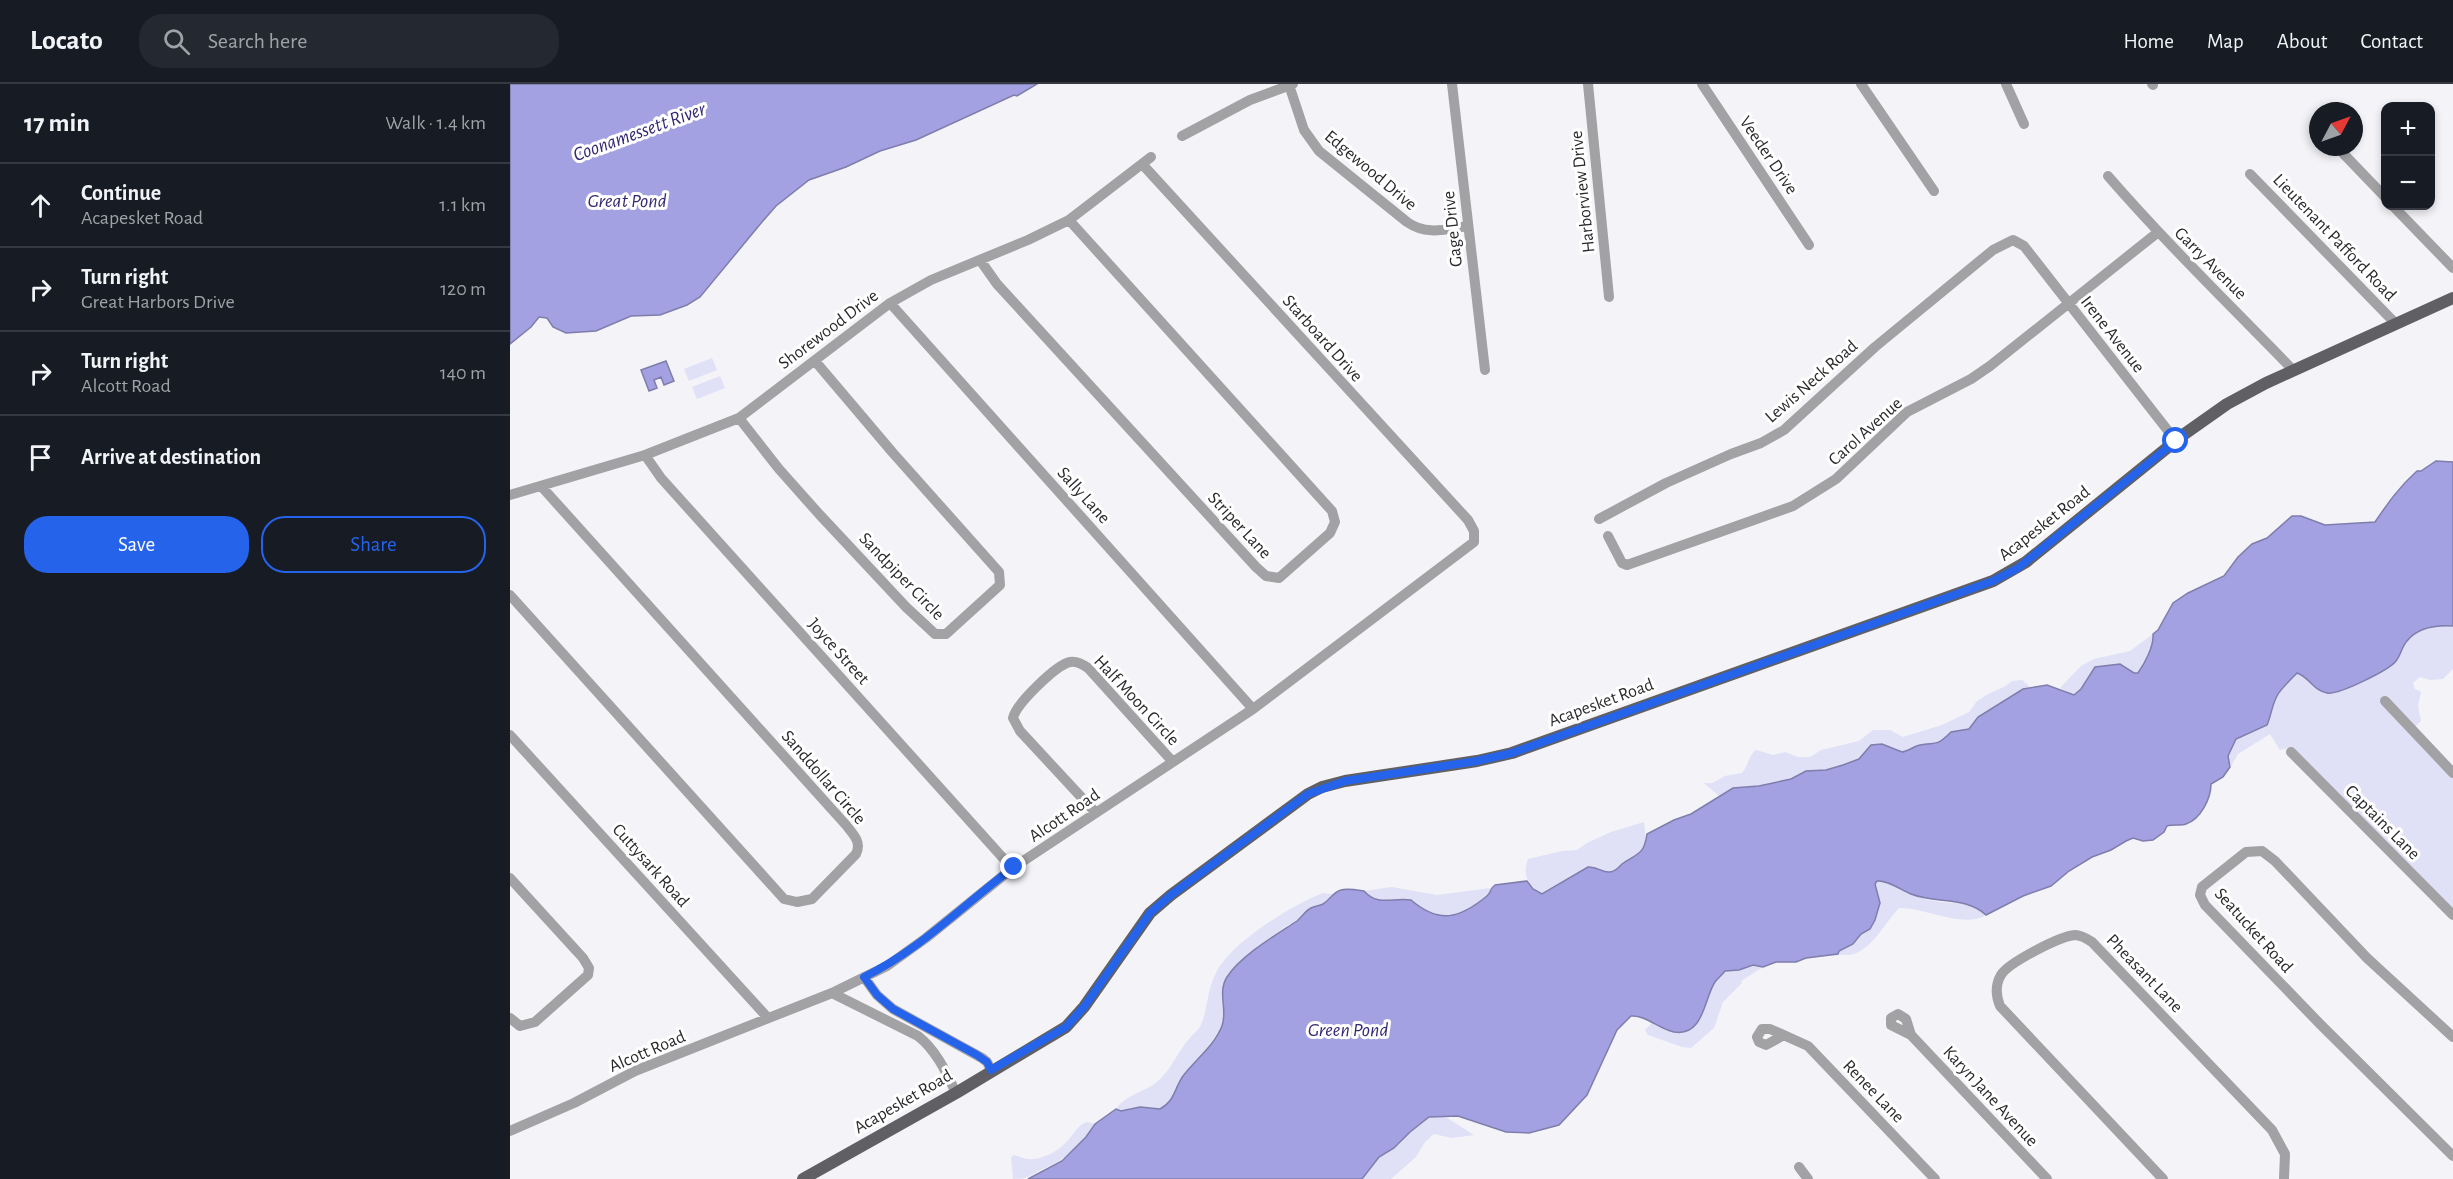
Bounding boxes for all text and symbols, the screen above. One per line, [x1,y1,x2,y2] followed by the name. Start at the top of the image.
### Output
[139,14,559,68] search box
[160,25,193,58] icon: search
[30,27,103,55] text: Locato
[208,30,307,52] text: Search here
[2123,31,2174,52] text: Home
[2207,31,2244,52] text: Map
[2277,31,2327,52] text: About
[2360,31,2423,52] text: Contact
[570,99,709,165] water label: Coonamessett River
[2309,102,2363,156] north arrow
[2381,102,2435,210] map controls
[2381,102,2435,156] button: +
[24,110,90,136] text: 17 min
[385,113,486,133] text: Walk · 1.4 km
[1736,113,1801,198] street label: Veeder Drive
[1321,127,1420,214] street label: Edgewood Drive
[1568,130,1598,254] street label: Harborview Drive
[2381,156,2435,210] button: −
[2269,171,2399,305] street label: Lieutenant Pafford Road
[81,182,161,204] text: Continue
[24,189,57,222] icon: ahead
[1440,190,1466,268] street label: Gage Drive
[587,191,667,211] water label: Great Pond
[439,195,486,215] text: 1.1 km
[81,208,203,228] text: Acapesket Road
[2171,224,2250,303] street label: Garry Avenue
[81,266,168,288] text: Turn right
[24,273,57,306] icon: right
[440,279,486,299] text: 120 m
[775,287,882,373] street label: Shorewood Drive
[81,292,235,312] text: Great Harbors Drive
[1279,292,1366,386] street label: Starboard Drive
[2077,293,2148,376] street label: Irene Avenue
[1762,337,1861,427] street label: Lewis Neck Road
[81,350,168,372] text: Turn right
[24,357,57,390] icon: right
[440,363,486,383] text: 140 m
[81,376,171,396] text: Alcott Road
[1825,394,1906,469] street label: Carol Avenue
[2162,427,2188,453] route start
[24,441,57,474] icon: arrive
[81,446,261,468] text: Arrive at destination
[1053,464,1113,527] street label: Sally Lane
[1996,483,2093,565] street label: Acapesket Road
[1204,489,1274,562] street label: Striper Lane
[24,516,249,573] button: Save
[261,516,486,573] button: Share
[855,529,947,624] street label: Sandpiper Circle
[804,615,872,688] street label: Joyce Street
[1090,652,1182,749] street label: Half Moon Circle
[1547,676,1656,730] street label: Acapesket Road
[778,727,869,828] street label: Sanddollar Circle
[2341,782,2423,864] street label: Captains Lane
[1026,786,1103,846] street label: Alcott Road
[608,821,692,911] street label: Cuttysark Road
[1000,853,1026,879] route end
[2211,885,2296,977] street label: Seatucket Road
[2103,931,2186,1016] street label: Pheasant Lane
[1308,1020,1388,1040] water label: Green Pond
[607,1028,688,1076] street label: Alcott Road
[1939,1043,2041,1150] street label: Karyn Jane Avenue
[1839,1057,1907,1127] street label: Renee Lane
[851,1067,956,1137] street label: Acapesket Road

